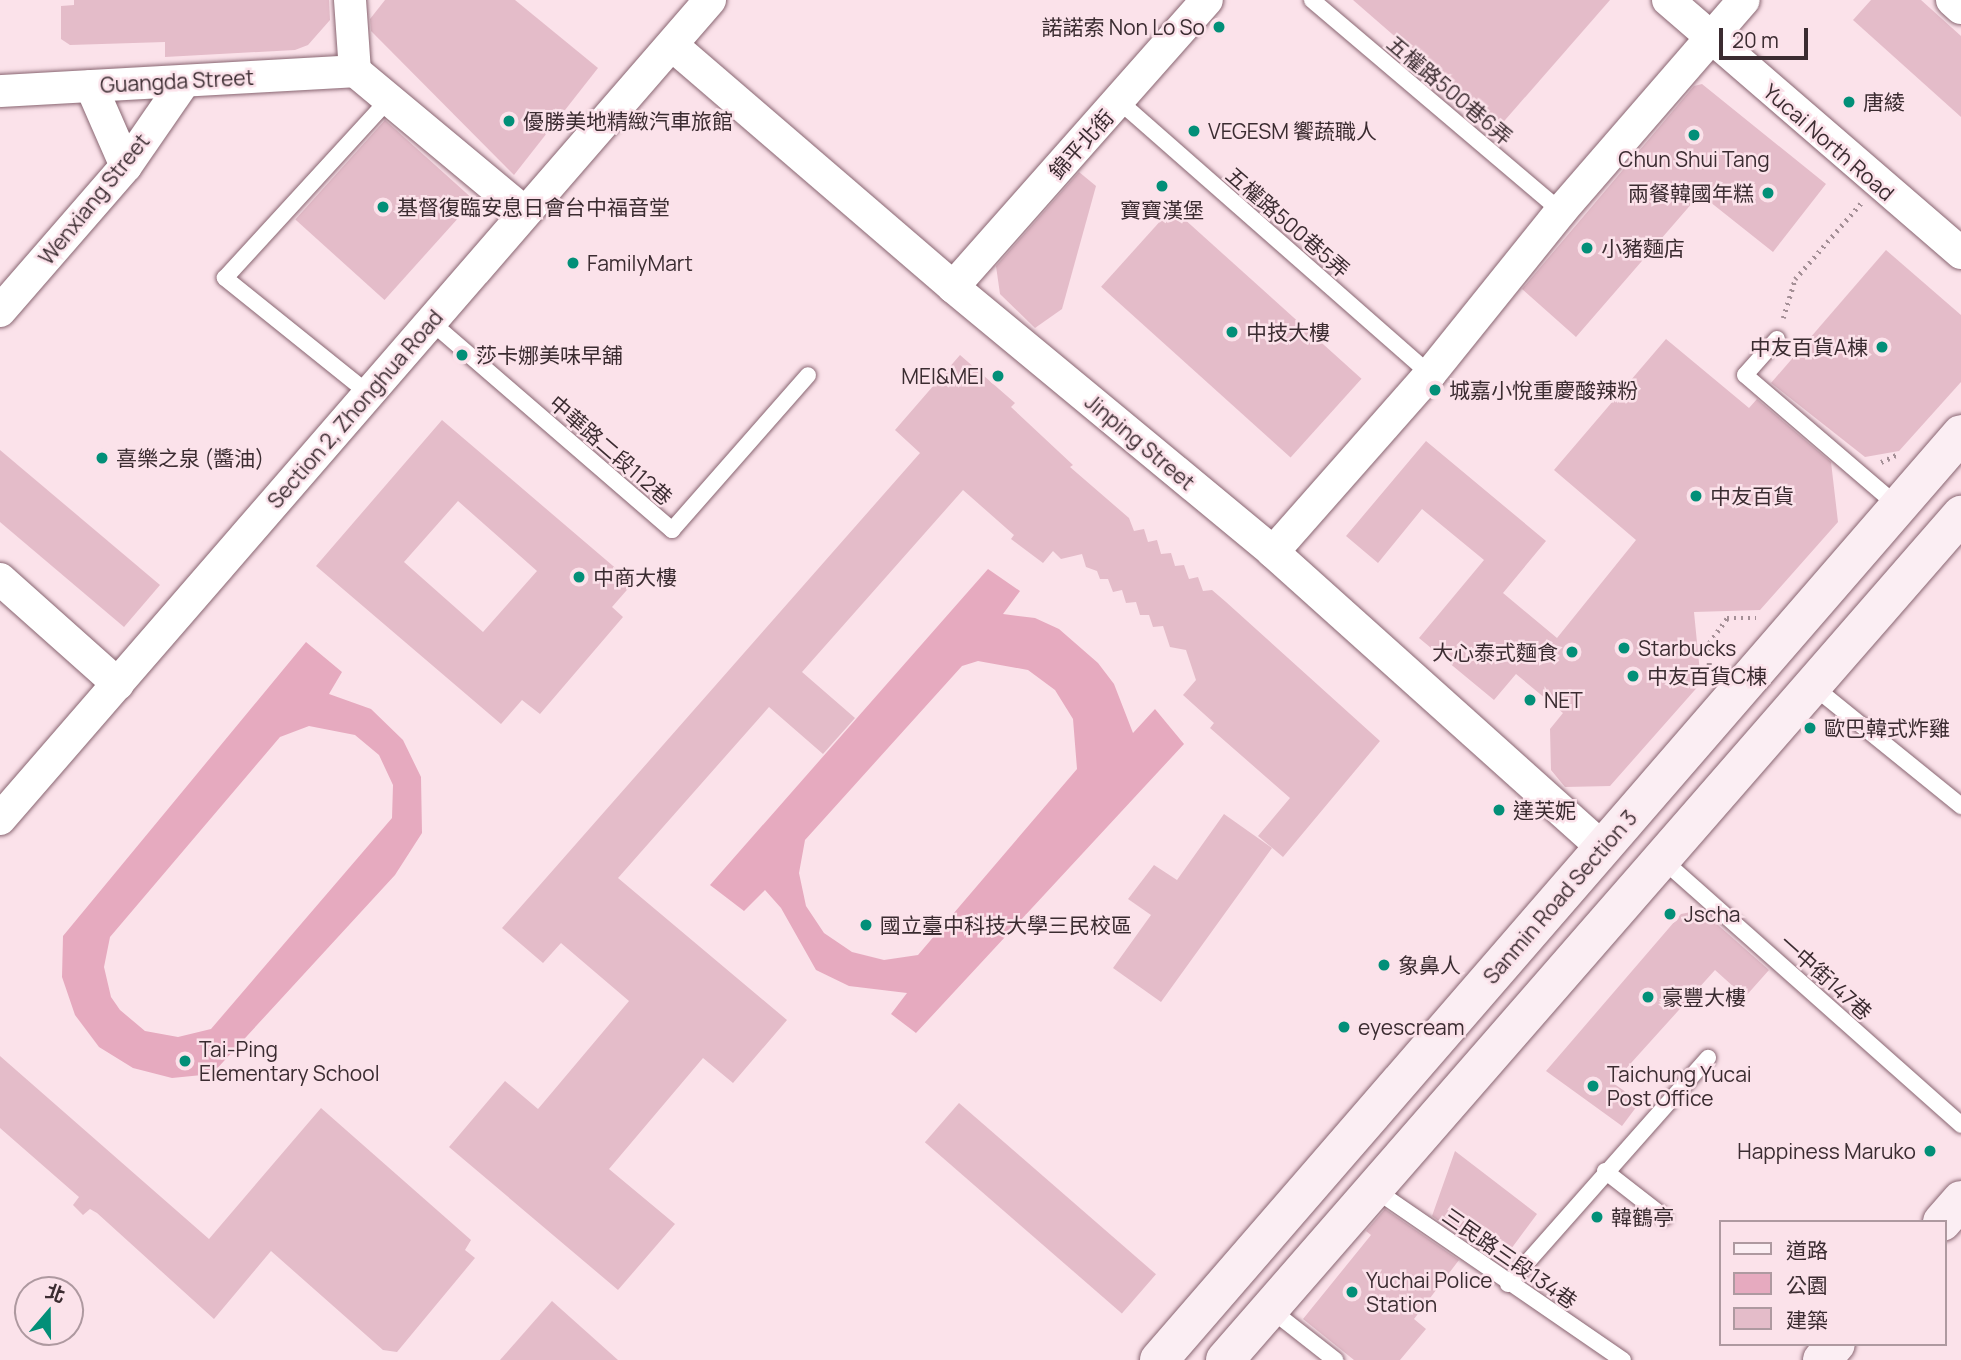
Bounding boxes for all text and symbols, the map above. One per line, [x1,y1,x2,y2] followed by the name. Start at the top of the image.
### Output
[1042,14,1205,40] place label: 諾諾索 Non Lo So
[1723,14,1812,58] scale bar
[1211,19,1227,35] marker: 諾諾索 Non Lo So
[1732,26,1779,54] text: 20 m
[1382,30,1518,150] street label: 五權路500巷6弄
[100,64,254,98] street label: Guangda Street
[1759,78,1899,206] street label: Yucai North Road
[1863,89,1905,115] place label: 唐綾
[1841,94,1857,110] marker: 唐綾
[1044,104,1118,184] street label: 錦平北街
[523,108,733,134] place label: 優勝美地精緻汽車旅館
[501,113,517,129] marker: 優勝美地精緻汽車旅館
[1208,118,1377,144] place label: VEGESM 饗蔬職人
[1186,123,1202,139] marker: VEGESM 饗蔬職人
[1686,127,1702,143] marker: Chun Shui Tang
[33,128,155,270] street label: Wenxiang Street
[1618,146,1770,172] place label: Chun Shui Tang
[1221,162,1355,282] street label: 五權路500巷5弄
[1154,178,1170,194] marker: 寶寶漢堡
[1628,180,1754,206] place label: 兩餐韓國年糕
[1760,185,1776,201] marker: 兩餐韓國年糕
[397,194,670,220] place label: 基督復臨安息日會台中福音堂
[1120,197,1204,223] place label: 寶寶漢堡
[375,199,391,215] marker: 基督復臨安息日會台中福音堂
[1601,235,1685,261] place label: 小豬麵店
[1579,240,1595,256] marker: 小豬麵店
[587,250,693,276] place label: FamilyMart
[565,255,581,271] marker: FamilyMart
[262,305,448,513] street label: Section 2, Zhonghua Road
[1246,319,1330,345] place label: 中技大樓
[1224,324,1240,340] marker: 中技大樓
[1750,334,1868,360] place label: 中友百貨A棟
[1874,339,1890,355] marker: 中友百貨A棟
[476,342,623,368] place label: 莎卡娜美味早舖
[454,347,470,363] marker: 莎卡娜美味早舖
[901,363,984,389] place label: MEI&MEI
[990,368,1006,384] marker: MEI&MEI
[1449,377,1638,403] place label: 城嘉小悅重慶酸辣粉
[1427,382,1443,398] marker: 城嘉小悅重慶酸辣粉
[1080,389,1200,495] street label: Jinping Street
[544,390,678,510] street label: 中華路二段112巷
[116,445,264,471] place label: 喜樂之泉 (醬油)
[94,450,110,466] marker: 喜樂之泉 (醬油)
[1710,483,1794,509] place label: 中友百貨
[1688,488,1704,504] marker: 中友百貨
[593,564,677,590] place label: 中商大樓
[571,569,587,585] marker: 中商大樓
[1638,635,1736,661] place label: Starbucks
[1432,639,1558,665] place label: 大心泰式麵食
[1616,640,1632,656] marker: Starbucks
[1564,644,1580,660] marker: 大心泰式麵食
[1647,663,1767,689] place label: 中友百貨C棟
[1625,668,1641,684] marker: 中友百貨C棟
[1544,687,1583,713] place label: NET
[1522,692,1538,708] marker: NET
[1824,715,1950,741] place label: 歐巴韓式炸雞
[1802,720,1818,736] marker: 歐巴韓式炸雞
[1513,797,1576,823] place label: 達芙妮
[1491,802,1507,818] marker: 達芙妮
[1478,805,1642,989] street label: Sanmin Road Section 3
[1684,901,1741,927] place label: Jscha
[1662,906,1678,922] marker: Jscha
[880,912,1132,938] place label: 國立臺中科技大學三民校區
[858,917,874,933] marker: 國立臺中科技大學三民校區
[1775,929,1877,1025] street label: 一中街147巷
[1398,952,1461,978] place label: 象鼻人
[1376,957,1392,973] marker: 象鼻人
[1662,984,1746,1010] place label: 豪豐大樓
[1640,989,1656,1005] marker: 豪豐大樓
[1358,1014,1465,1040] place label: eyescream
[1336,1019,1352,1035] marker: eyescream
[199,1036,380,1086] place label: Tai-Ping Elementary School
[177,1053,193,1069] marker: Tai-Ping Elementary School
[1607,1061,1752,1111] place label: Taichung Yucai Post Office
[1585,1078,1601,1094] marker: Taichung Yucai Post Office
[1737,1138,1916,1164] place label: Happiness Maruko
[1922,1143,1938,1159] marker: Happiness Maruko
[1438,1202,1582,1314] street label: 三民路三段134巷
[1611,1204,1674,1230] place label: 韓鶴亭
[1589,1209,1605,1225] marker: 韓鶴亭
[1720,1220,1947,1346] legend
[1786,1236,1828,1264] text: 道路
[1366,1267,1493,1317] place label: Yuchai Police Station
[1786,1271,1828,1299] text: 公園
[14,1276,84,1346] north arrow
[42,1278,69,1309] text: 北
[1344,1284,1360,1300] marker: Yuchai Police Station
[1786,1306,1828,1334] text: 建築

